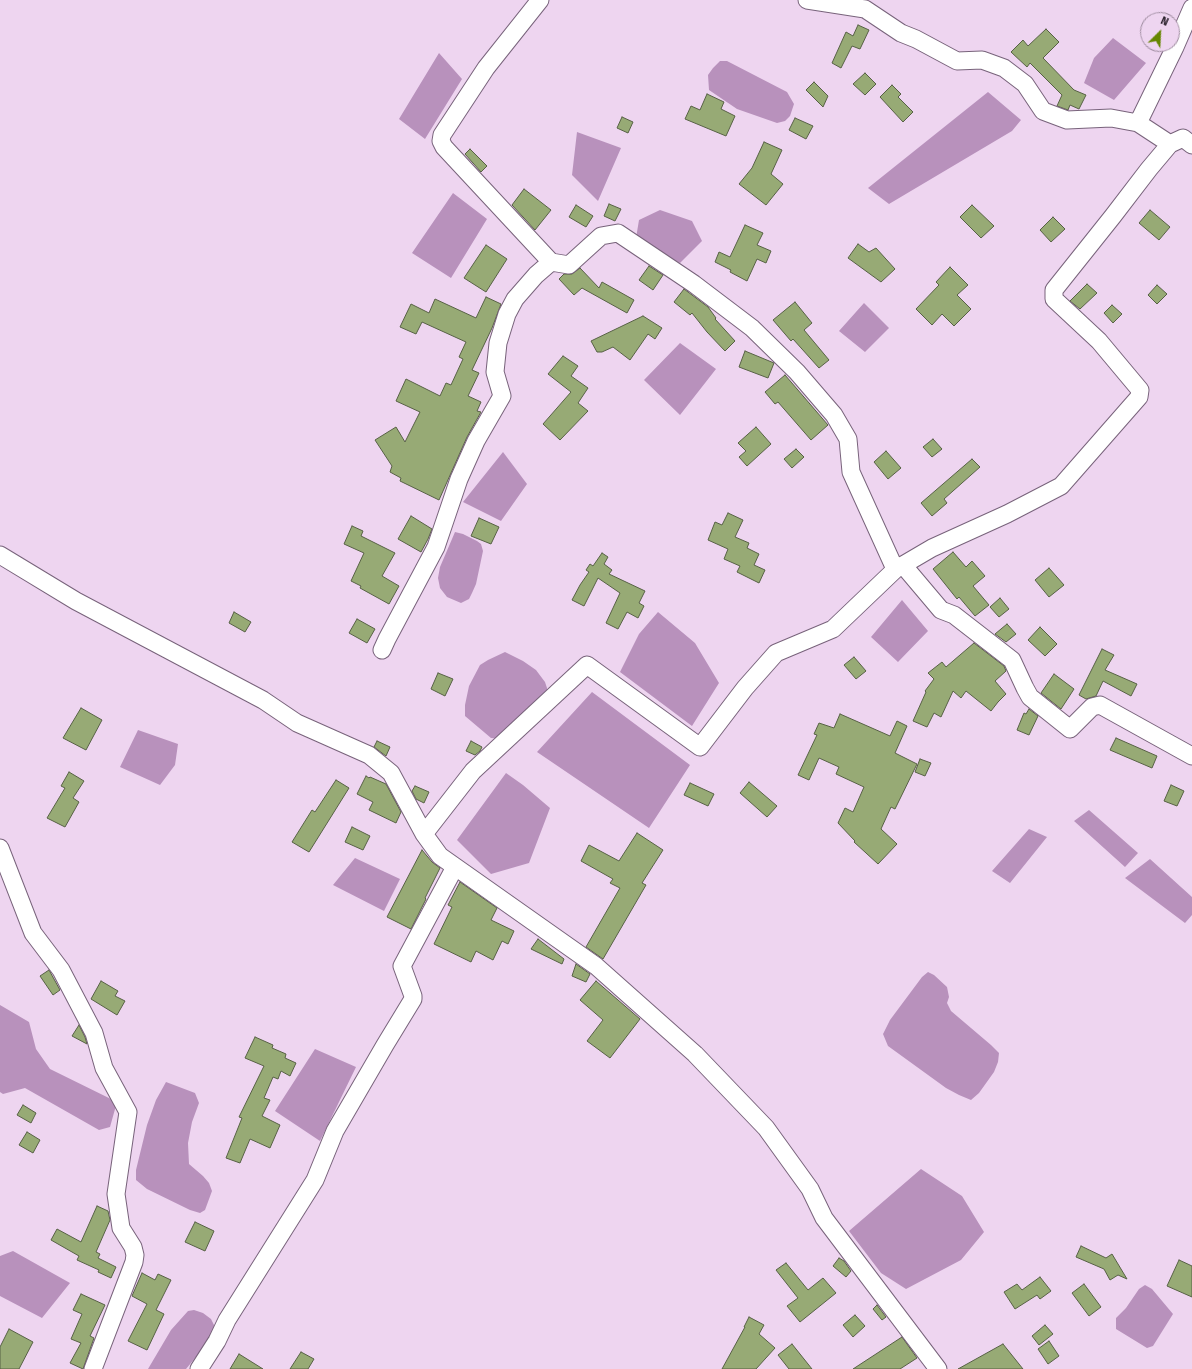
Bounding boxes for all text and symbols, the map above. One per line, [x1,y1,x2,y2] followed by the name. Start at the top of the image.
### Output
[1140,12,1180,52] north arrow
[1159,14,1171,29] text: N

